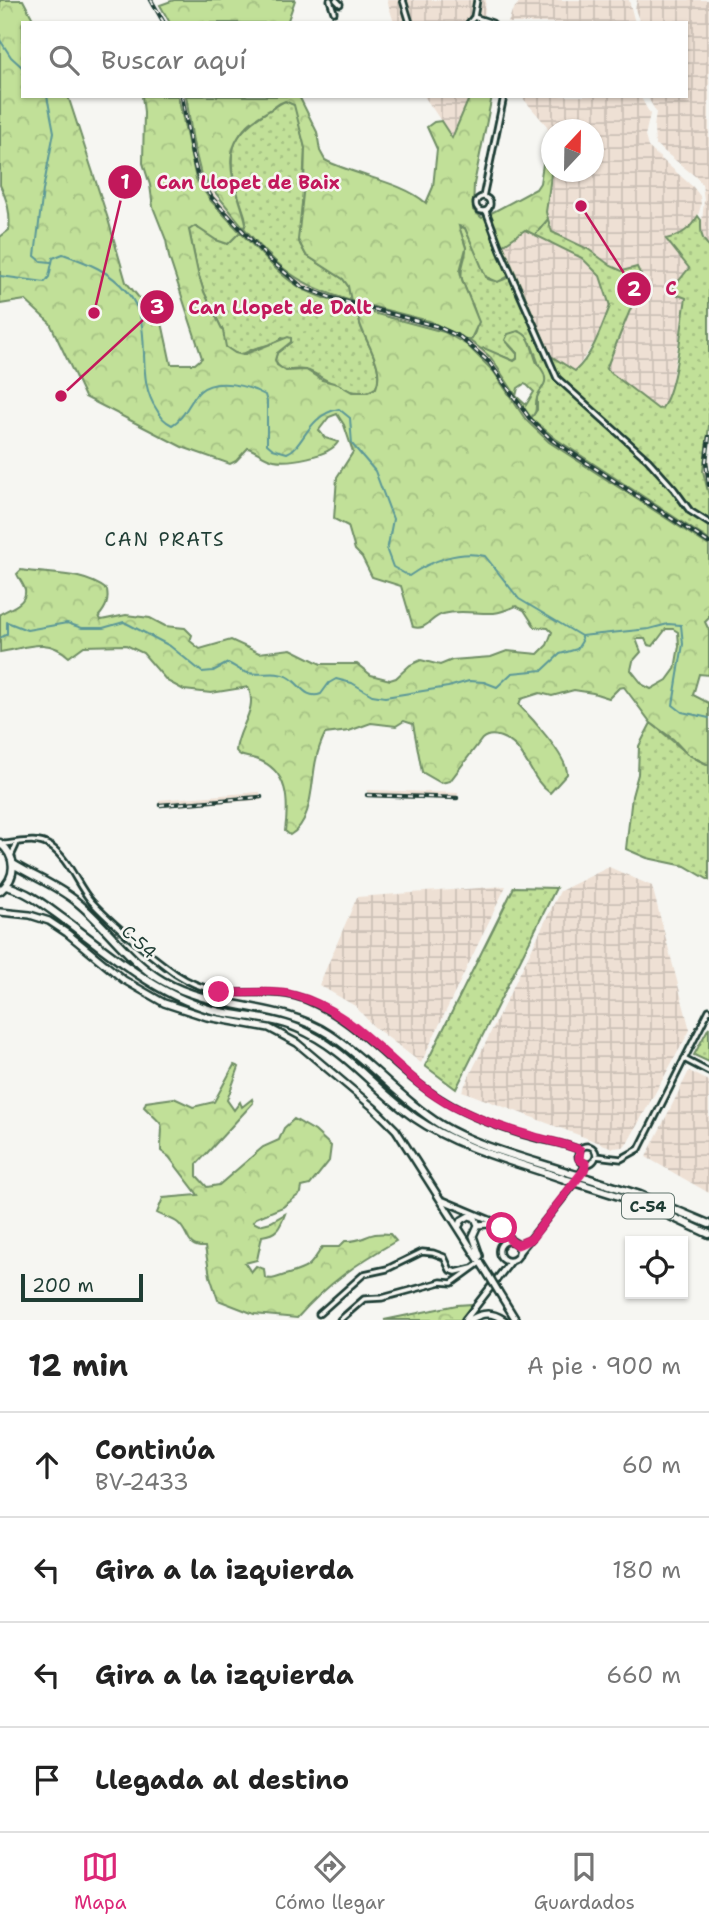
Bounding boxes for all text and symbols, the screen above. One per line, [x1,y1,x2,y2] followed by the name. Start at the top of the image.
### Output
[21,21,688,98] search box
[45,41,83,79] icon: search
[101,42,247,77] text: Buscar aquí
[541,119,604,182] north arrow
[107,162,353,202] callout: Can Llopet de Baix
[120,168,130,196] text: 1
[156,170,340,195] text: Can Llopet de Baix
[616,269,691,309] callout: C
[627,275,642,303] text: 2
[665,276,677,301] text: C
[139,287,386,327] callout: Can Llopet de Dalt
[150,293,164,321] text: 3
[188,295,372,320] text: Can Llopet de Dalt
[104,527,226,552] district label: CAN PRATS
[116,920,162,964] street label: C-54
[203,976,234,1007] route end
[622,1194,674,1218] road number: C-54
[486,1212,517,1243] route start
[625,1236,688,1299] map controls
[625,1236,688,1299] button: locate
[21,1271,144,1303] scale bar
[32,1273,94,1298] text: 200 m
[28,1345,128,1386] text: 12 min
[527,1351,681,1381] text: A pie · 900 m
[95,1432,215,1467] text: Continúa
[28,1446,66,1484] icon: ahead
[622,1450,681,1480] text: 60 m
[95,1467,189,1497] text: BV-2433
[28,1551,66,1589] icon: left
[95,1552,354,1587] text: Gira a la izquierda
[612,1555,681,1585] text: 180 m
[28,1656,66,1694] icon: left
[95,1657,354,1692] text: Gira a la izquierda
[606,1660,681,1690] text: 660 m
[28,1761,66,1799] icon: arrive
[95,1762,349,1797] text: Llegada al destino
[74,1848,127,1915] tab: Mapa
[275,1848,386,1915] tab: Cómo llegar
[534,1848,635,1915] tab: Guardados

